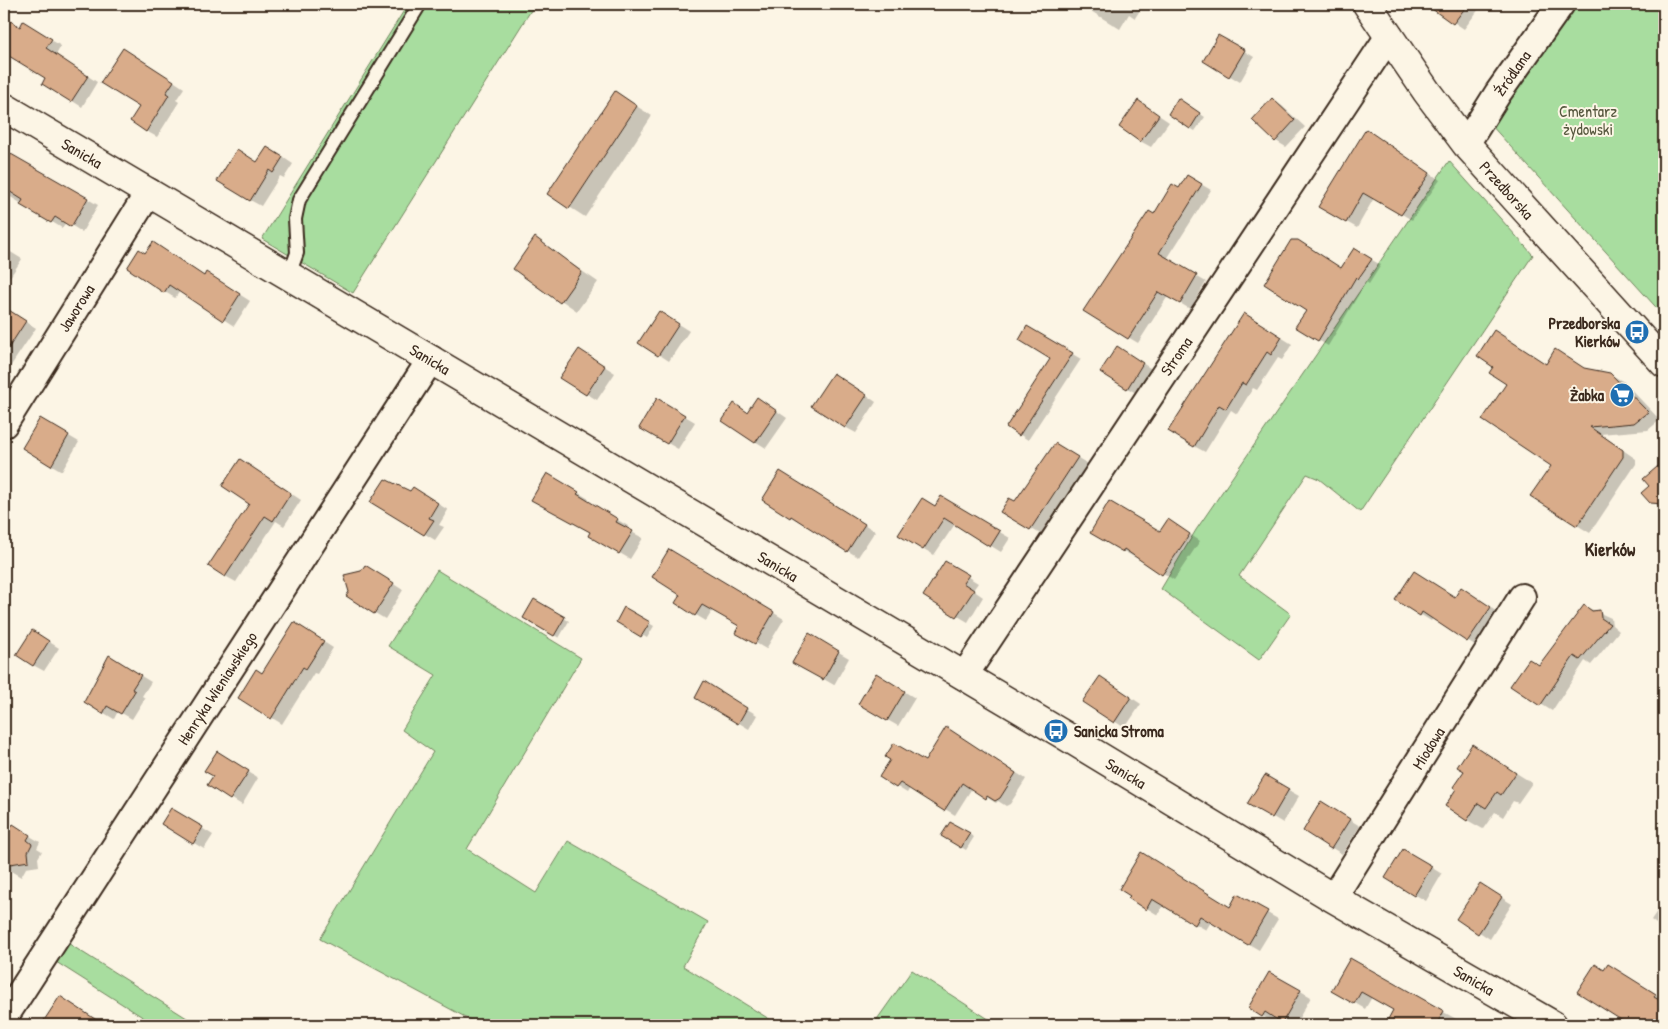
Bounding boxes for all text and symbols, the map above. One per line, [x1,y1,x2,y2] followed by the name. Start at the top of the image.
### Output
[1488,46,1536,100] street label: Źródlana
[1559,100,1617,140] park label: Cmentarz żydowski
[58,133,106,173] street label: Sanicka
[1475,156,1539,224] street label: Przedborska
[53,280,99,336] street label: Jaworowa
[1548,312,1621,352] place label: Przedborska Kierków
[1624,319,1650,345] bus stop icon: Przedborska Kierków
[1155,332,1197,380] street label: Stroma
[406,338,454,380] street label: Sanicka
[1609,382,1635,408] supermarket icon: Żabka
[1570,384,1605,406] place label: Żabka
[1585,537,1636,562] district label: Kierków
[754,545,802,587] street label: Sanicka
[172,627,262,749] street label: Henryka Wieniawskiego
[1043,718,1069,744] bus stop icon: Sanicka Stroma
[1074,720,1165,742] place label: Sanicka Stroma
[1407,723,1449,773] street label: Miodowa
[1102,752,1150,794] street label: Sanicka
[1450,960,1498,1000] street label: Sanicka

